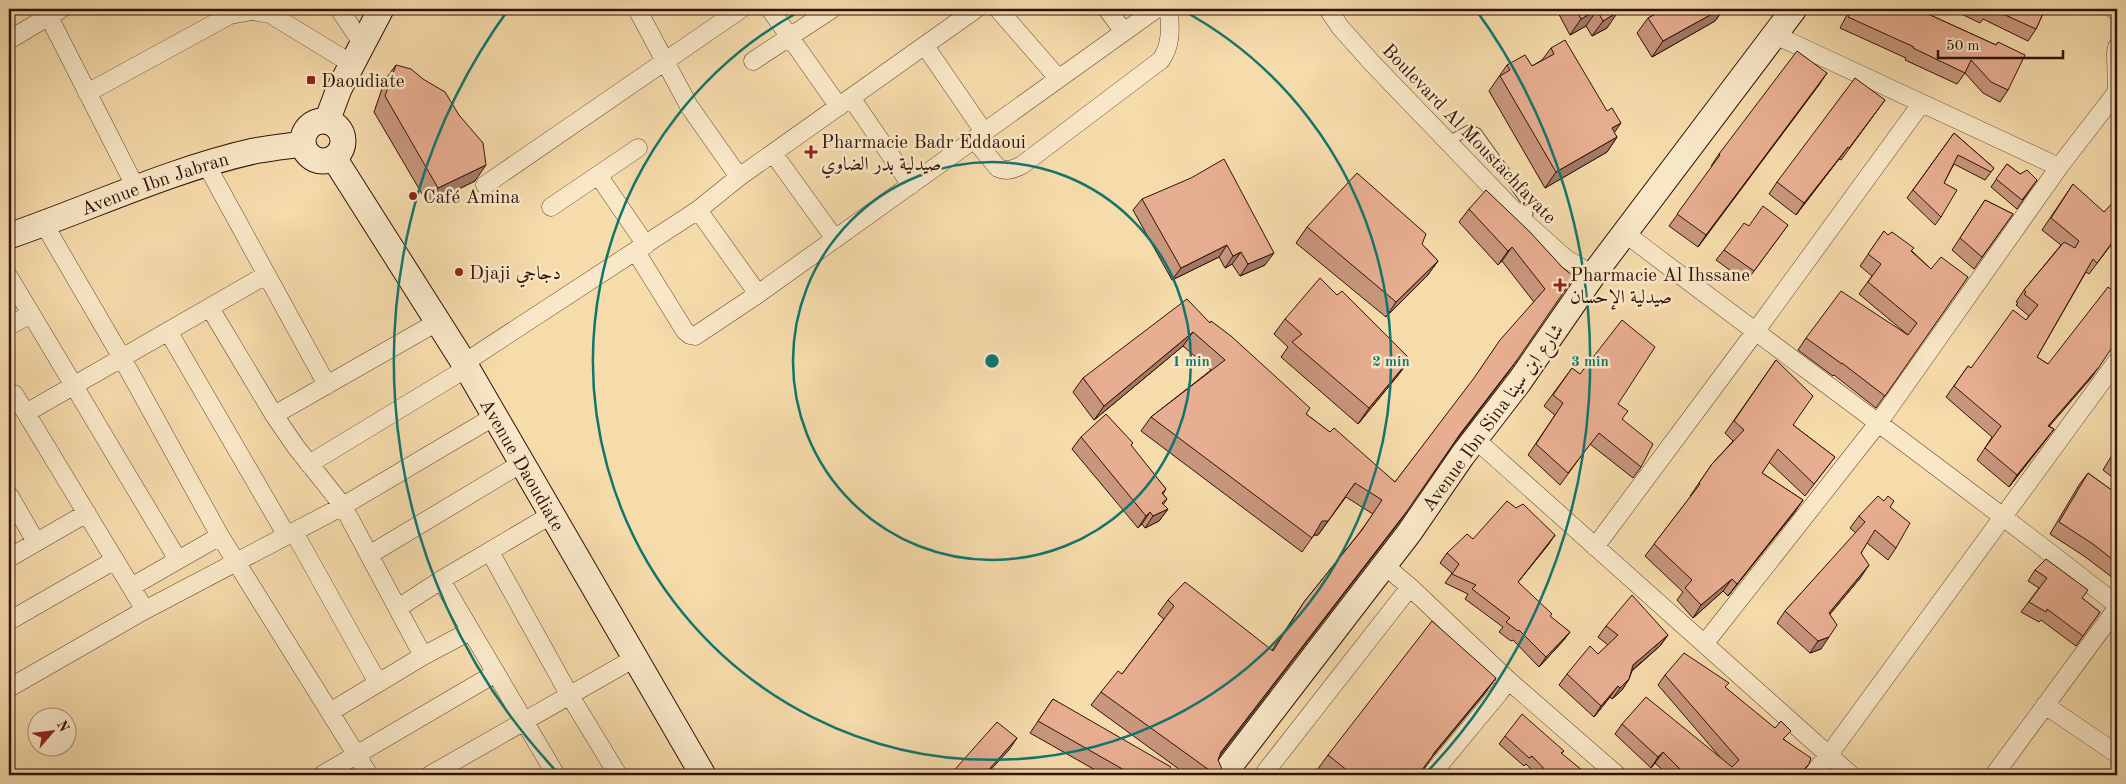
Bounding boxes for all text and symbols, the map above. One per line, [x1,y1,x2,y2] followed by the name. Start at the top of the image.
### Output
[1938,28,2064,60] scale bar
[1946,39,1980,54] text: 50 m
[1378,41,1559,228] street label: Boulevard Al Moustachfayate
[321,73,405,92] place label: Daoudiate
[305,74,317,86] marker: Daoudiate
[821,134,1026,179] place label: Pharmacie Badr Eddaoui صيدلية بدر الضاوي
[805,146,817,158] marker: Pharmacie Badr Eddaoui صيدلية بدر الضاوي
[79,151,231,220] street label: Avenue Ibn Jabran
[423,189,520,208] place label: Café Amina
[407,190,419,202] marker: Café Amina
[469,265,561,288] place label: Djaji دجاجي
[453,266,465,278] marker: Djaji دجاجي
[1570,267,1750,311] place label: Pharmacie Al Ihssane صيدلية الإحسان
[1554,279,1566,291] marker: Pharmacie Al Ihssane صيدلية الإحسان
[1420,321,1572,518] street label: Avenue Ibn Sina شارع ابن سينا
[983,352,1001,370] centre of rings
[1172,355,1210,370] text: 1 min
[1372,355,1410,370] text: 2 min
[1571,355,1609,370] text: 3 min
[475,396,566,535] street label: Avenue Daoudiate
[28,706,78,756] north arrow
[54,718,71,735] text: N

